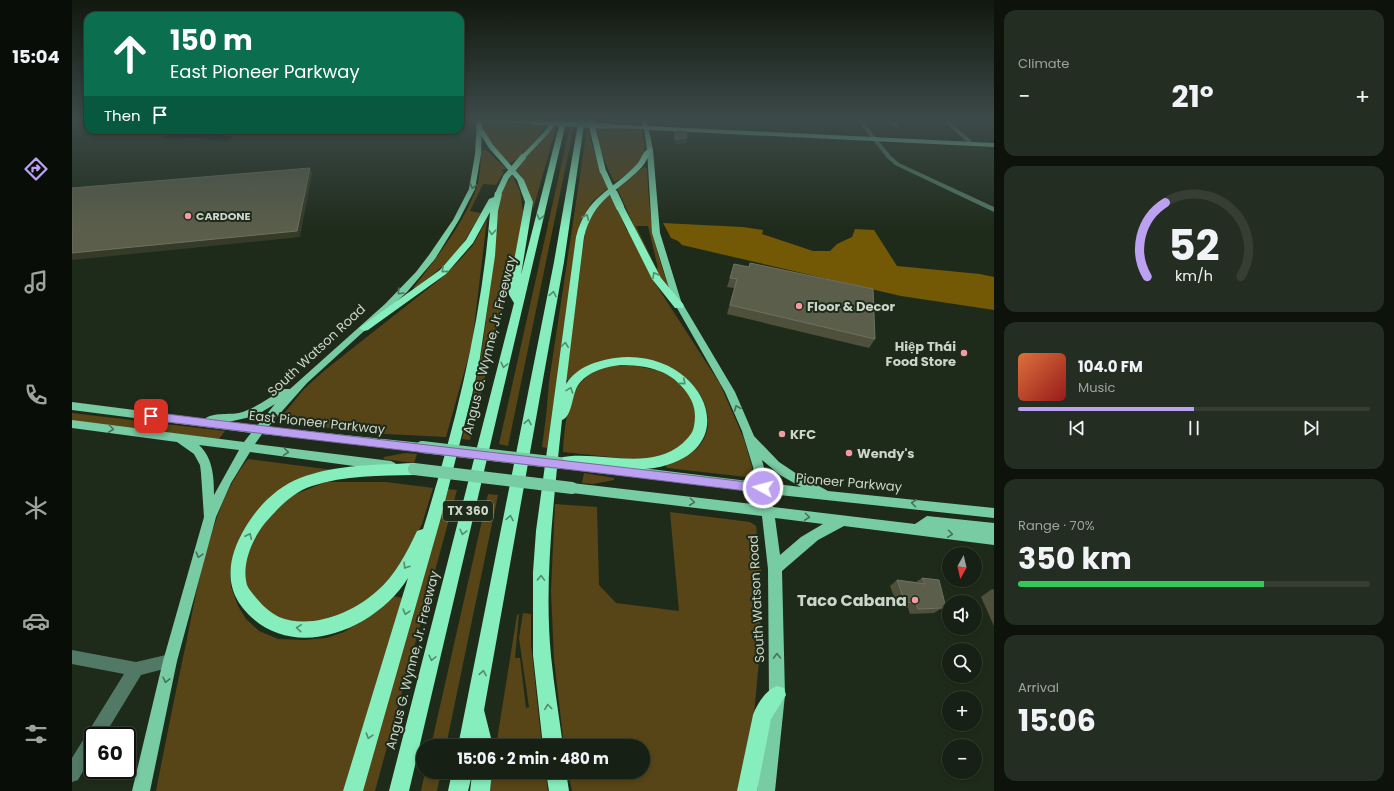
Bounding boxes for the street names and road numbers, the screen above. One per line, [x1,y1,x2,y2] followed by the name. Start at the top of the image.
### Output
[458,253,521,437] street label: Angus G. Wynne, Jr. Freeway
[263,300,370,401] street label: South Watson Road
[248,406,387,439] street label: East Pioneer Parkway
[795,468,903,497] street label: Pioneer Parkway
[443,501,493,521] road number: TX 360
[744,535,769,663] street label: South Watson Road
[381,568,444,752] street label: Angus G. Wynne, Jr. Freeway

